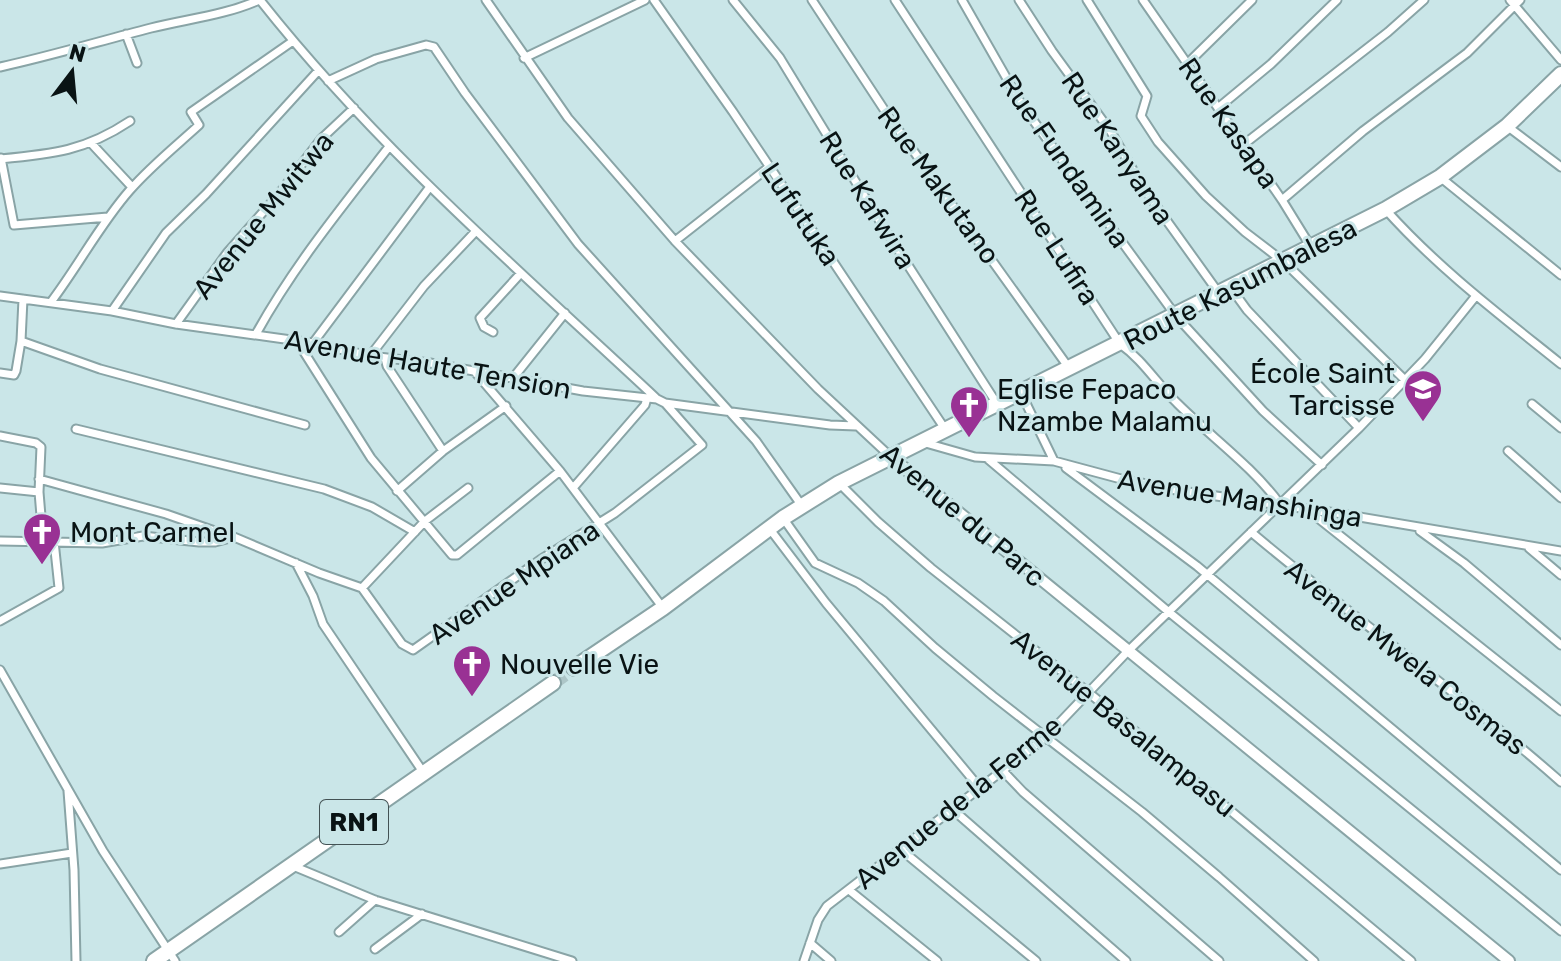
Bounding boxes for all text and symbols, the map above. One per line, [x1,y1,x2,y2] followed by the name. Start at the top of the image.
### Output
[32,32,112,112] north arrow
[66,38,89,68] text: N
[1172,52,1286,195] street label: Rue Kasapa
[1054,66,1181,231] street label: Rue Kanyama
[993,68,1137,254] street label: Rue Fundamina
[871,100,1007,270] street label: Rue Makutano
[186,125,341,305] street label: Avenue Mwitwa
[812,126,923,275] street label: Rue Kafwira
[754,156,847,272] street label: Lufutuka
[1007,183,1106,311] street label: Rue Lufira
[1118,211,1362,357] street label: Route Kasumbalesa
[282,323,574,406] street label: Avenue Haute Tension
[1250,357,1395,422] place label: École Saint Tarcisse
[1402,368,1444,423] school or university icon: École Saint Tarcisse
[997,373,1212,438] place label: Eglise Fepaco Nzambe Malamu
[948,384,990,439] church icon: Eglise Fepaco Nzambe Malamu
[874,437,1052,594] street label: Avenue du Parc
[1115,463,1364,534] street label: Avenue Manshinga
[21,511,63,566] church icon: Mont Carmel
[423,513,606,652] street label: Avenue Mpiana
[70,516,235,549] place label: Mont Carmel
[1278,553,1533,762] street label: Avenue Mwela Cosmas
[1005,623,1243,824] street label: Avenue Basalampasu
[451,643,493,698] church icon: Nouvelle Vie
[500,648,659,681] place label: Nouvelle Vie
[848,709,1068,896] street label: Avenue de la Ferme
[320,800,388,844] road number: RN1

